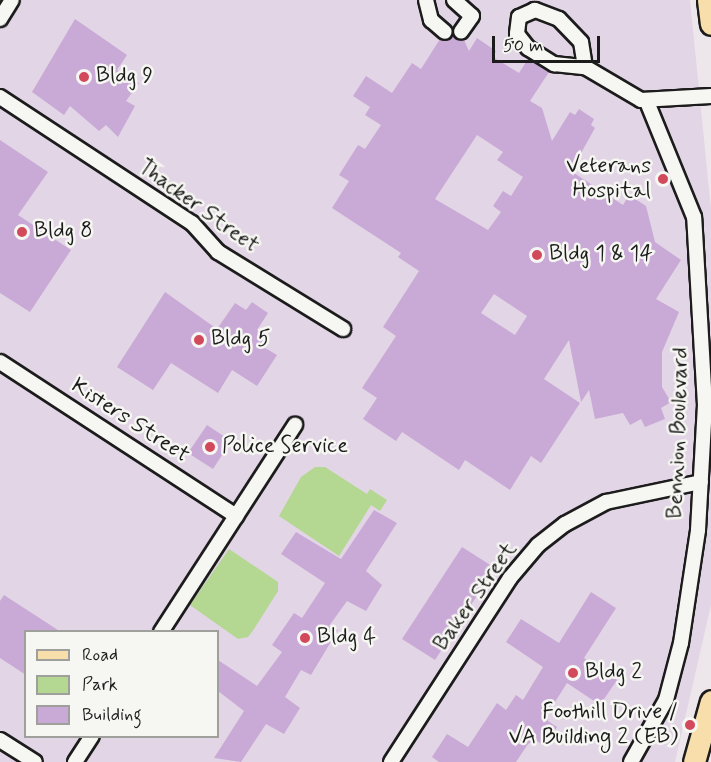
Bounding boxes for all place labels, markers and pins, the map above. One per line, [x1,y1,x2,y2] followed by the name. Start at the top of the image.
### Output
[96,64,153,90] place label: Bldg 9
[77,70,91,84] marker: Bldg 9
[566,153,651,204] place label: Veterans Hospital
[656,172,670,186] marker: Veterans Hospital
[34,219,93,245] place label: Bldg 8
[15,225,29,239] marker: Bldg 8
[549,242,653,268] place label: Bldg 1 & 14
[530,248,544,262] marker: Bldg 1 & 14
[211,327,270,353] place label: Bldg 5
[192,333,206,347] marker: Bldg 5
[222,434,346,460] place label: Police Service
[203,440,217,454] marker: Police Service
[317,625,376,651] place label: Bldg 4
[298,631,312,645] marker: Bldg 4
[585,660,642,686] place label: Bldg 2
[566,666,580,680] marker: Bldg 2
[505,699,678,750] place label: Foothill Drive / VA Building 2 (EB)
[683,718,697,732] marker: Foothill Drive / VA Building 2 (EB)

